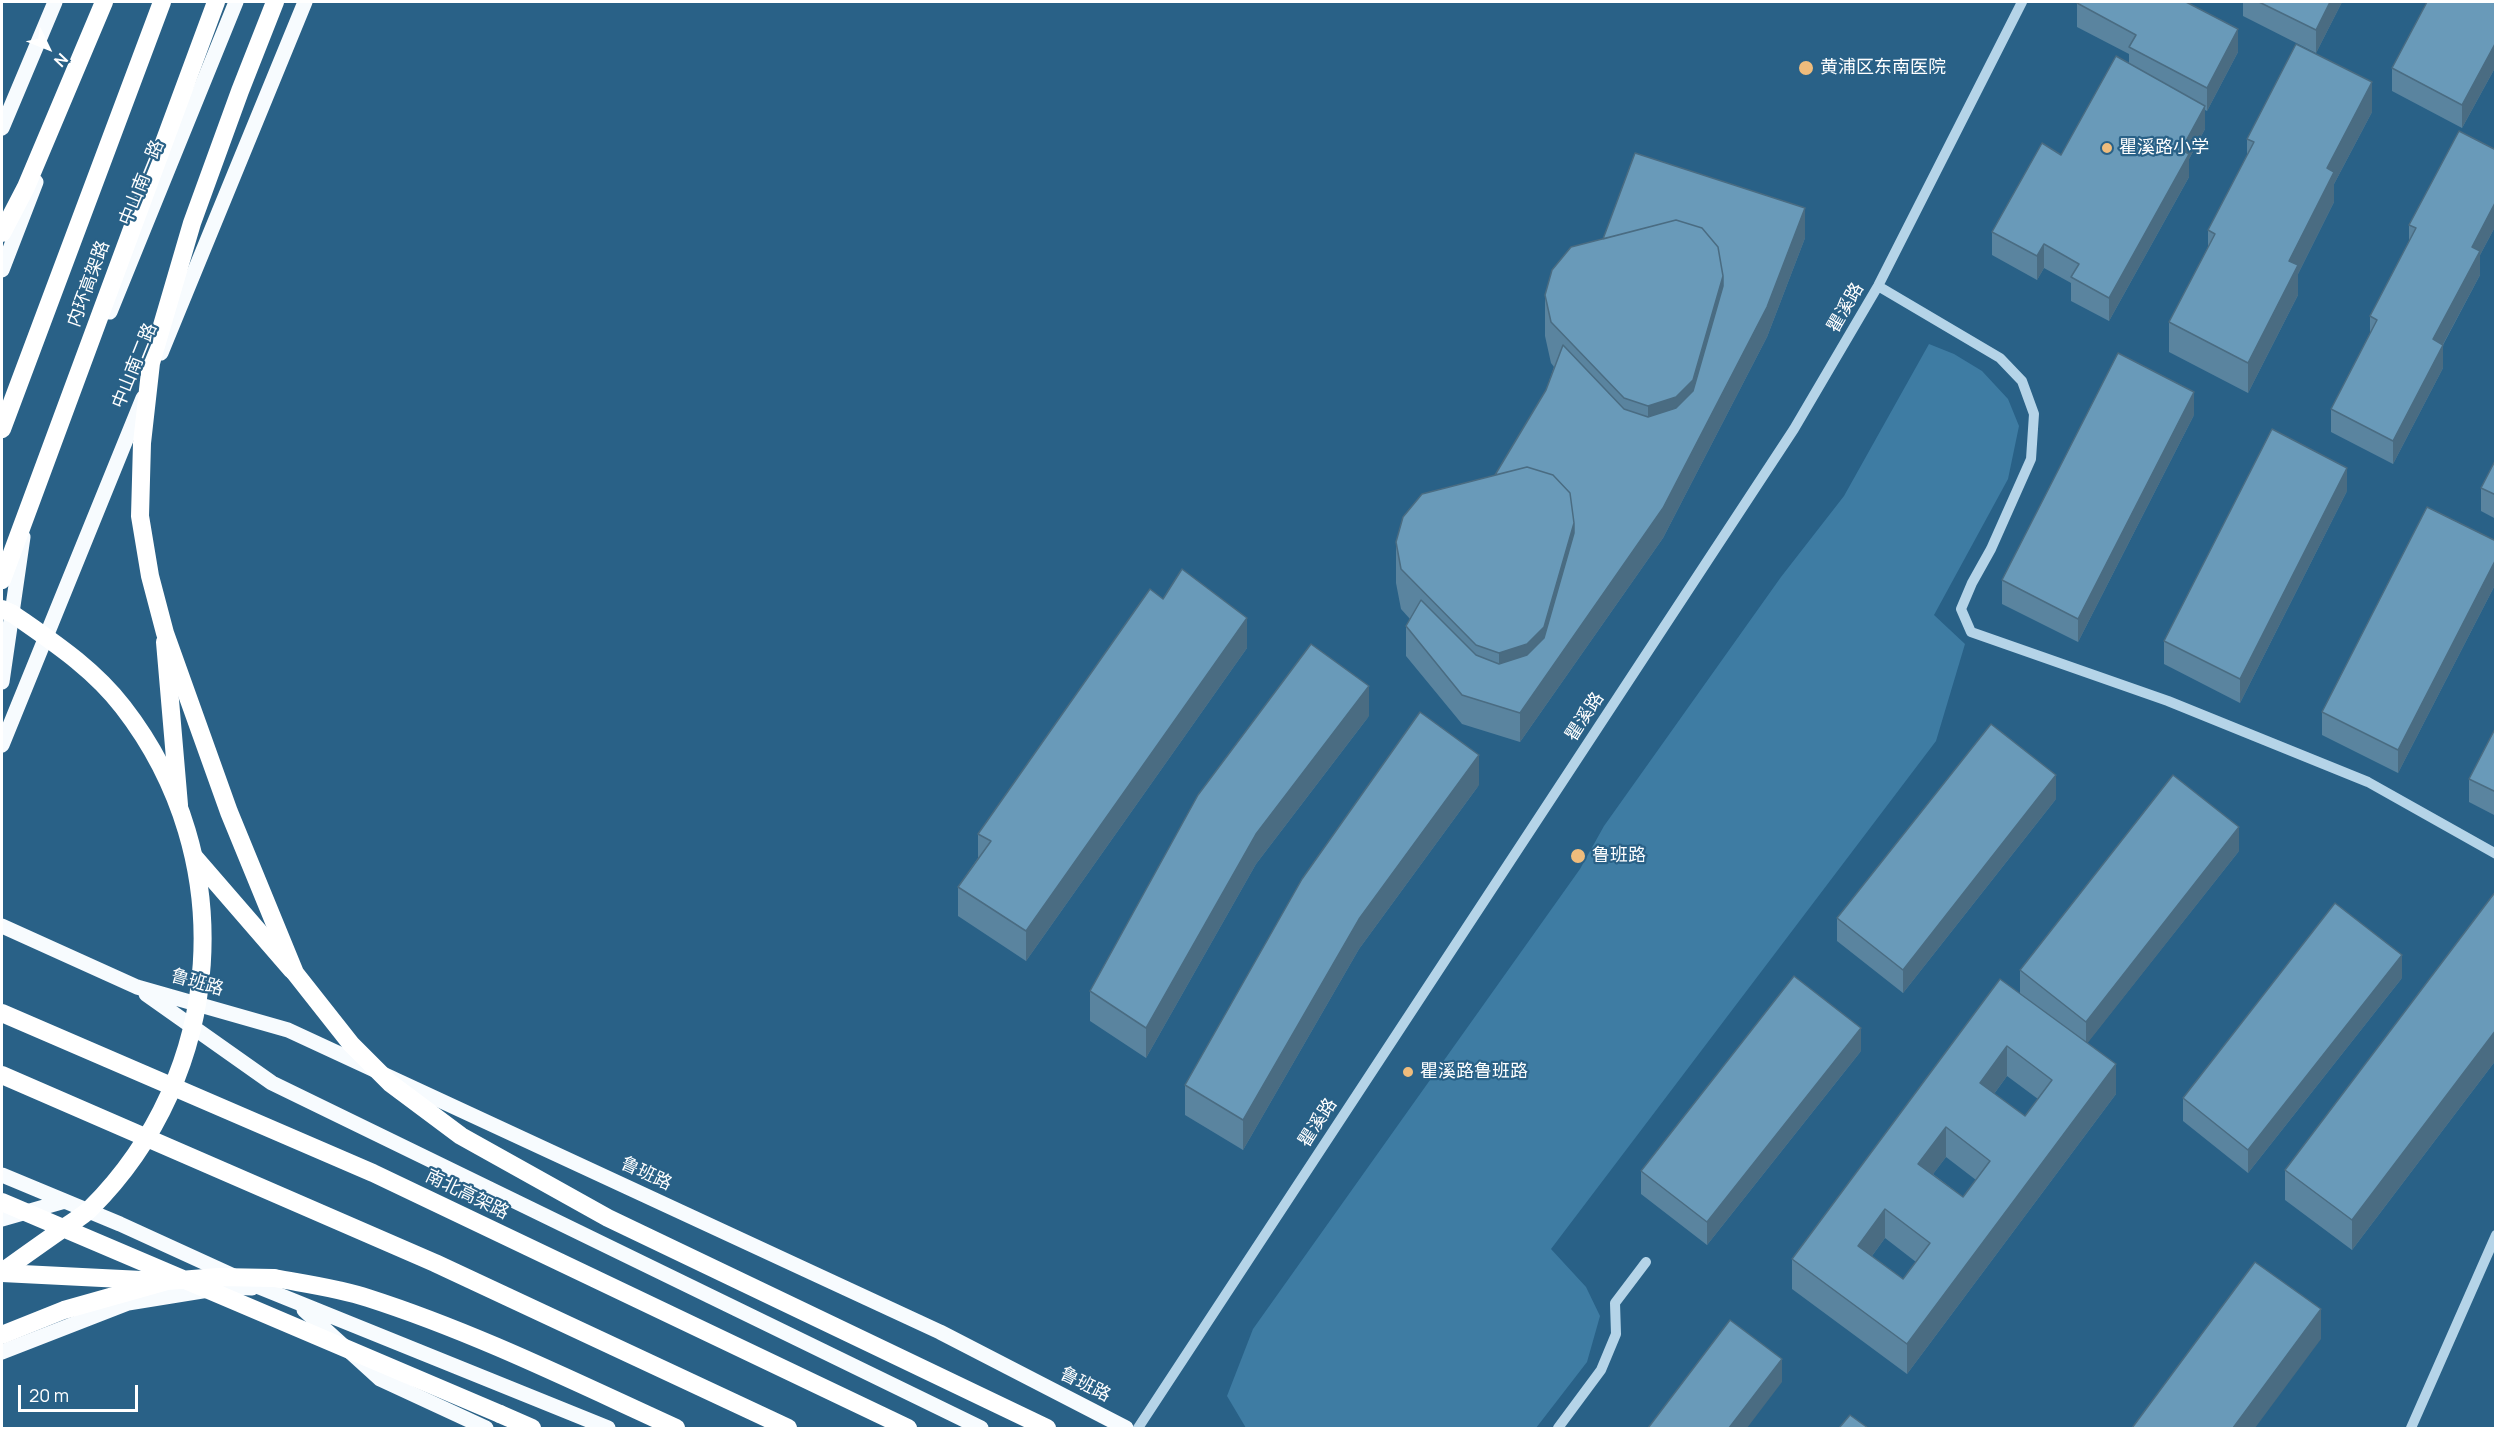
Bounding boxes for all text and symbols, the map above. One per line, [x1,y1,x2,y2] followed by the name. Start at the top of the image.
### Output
[18,18,78,78] north arrow
[49,49,73,72] text: N
[1820,57,1946,79] place label: 黄浦区东南医院
[1797,59,1815,77] marker: 黄浦区东南医院
[115,137,169,229] street label: 中山南一路
[2119,137,2209,159] place label: 瞿溪路小学
[2100,141,2114,155] marker: 瞿溪路小学
[63,238,115,330] street label: 内环高架路
[1823,279,1869,337] street label: 瞿溪路
[108,320,162,412] street label: 中山南二路
[1561,688,1609,746] street label: 瞿溪路
[1592,845,1646,867] place label: 鲁班路
[1569,847,1587,865] marker: 鲁班路
[168,965,226,1001] street label: 鲁班路
[1420,1061,1528,1083] place label: 瞿溪路鲁班路
[1401,1065,1415,1079] marker: 瞿溪路鲁班路
[1294,1094,1342,1152] street label: 瞿溪路
[617,1153,675,1195] street label: 鲁班路
[422,1166,512,1224] street label: 南北高架路
[1056,1363,1114,1407] street label: 鲁班路
[21,1373,141,1411] scale bar
[29,1383,69,1407] text: 20 m

